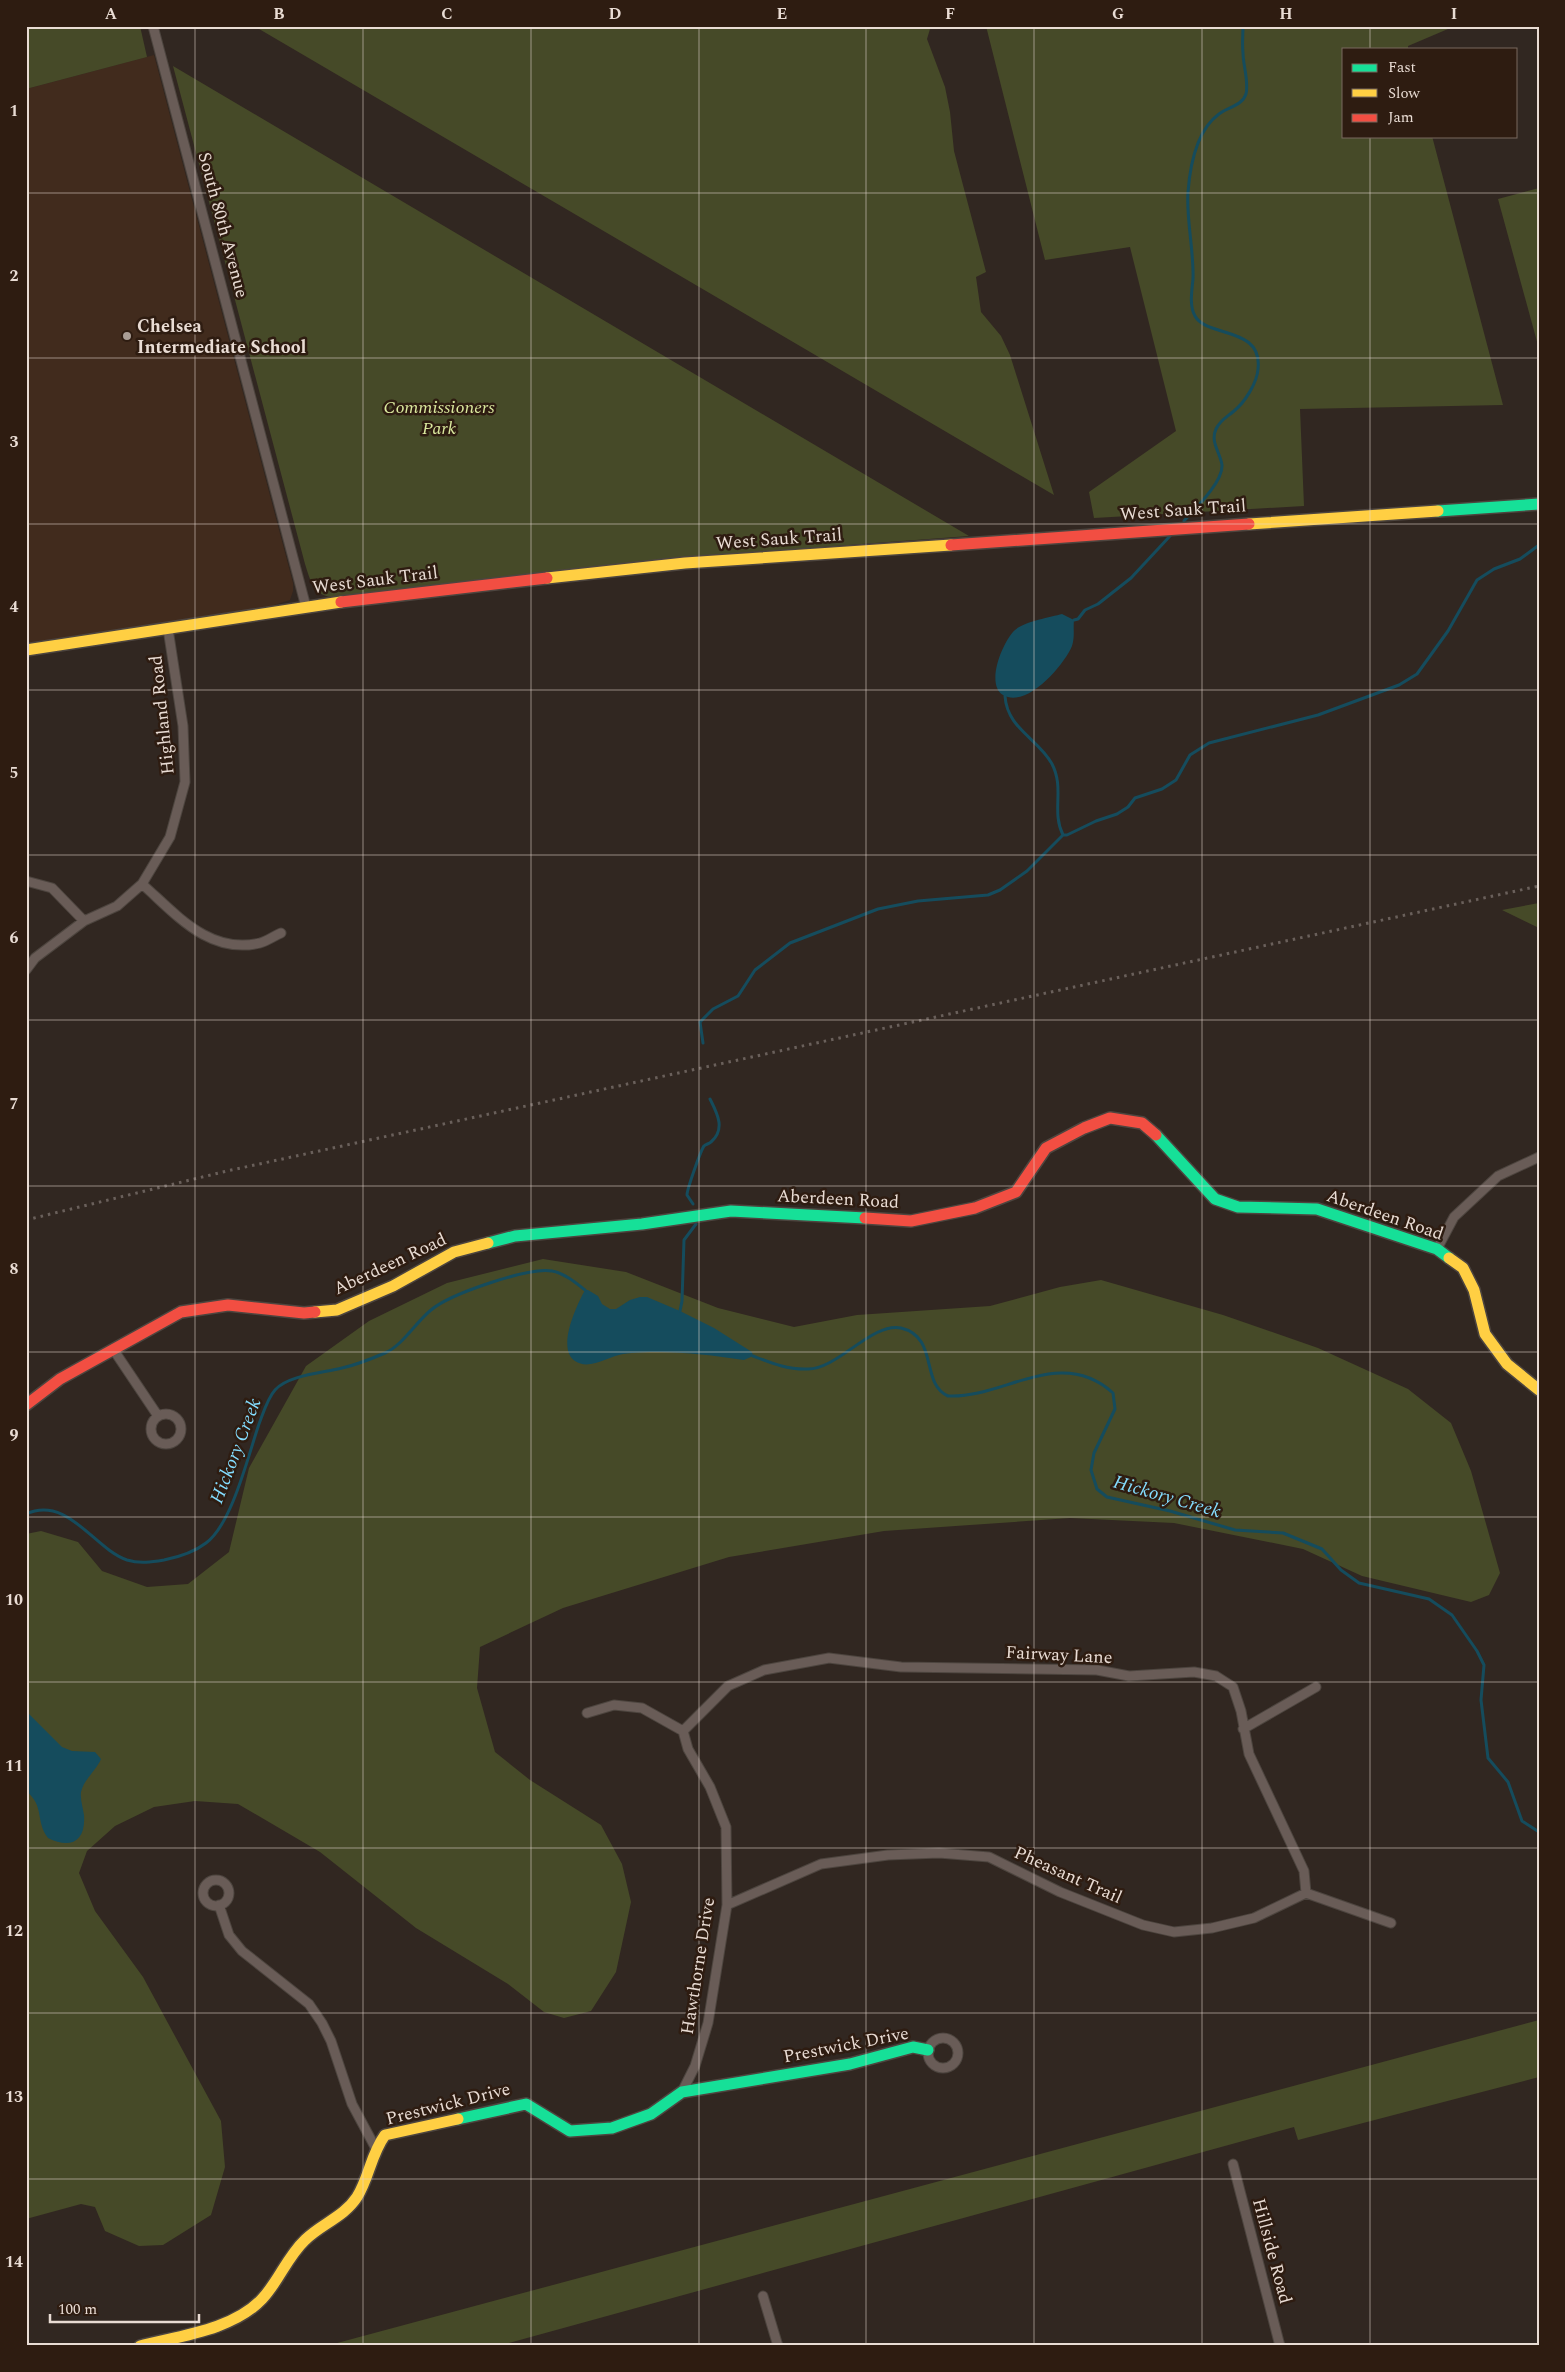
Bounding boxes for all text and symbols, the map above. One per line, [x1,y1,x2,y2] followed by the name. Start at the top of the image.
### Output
[105,2,118,26] text: A
[273,2,285,26] text: B
[441,2,453,26] text: C
[609,2,622,26] text: D
[777,2,787,26] text: E
[945,2,955,26] text: F
[1112,2,1124,26] text: G
[1279,2,1293,26] text: H
[1451,2,1457,26] text: I
[1342,48,1518,138] legend
[1388,56,1416,79] text: Fast
[1388,82,1420,105] text: Slow
[10,99,18,123] text: 1
[1388,106,1414,129] text: Jam
[191,149,255,301] street label: South 80th Avenue
[10,264,19,288] text: 2
[137,313,307,361] place label: Chelsea Intermediate School
[121,330,133,342] marker: Chelsea Intermediate School
[383,394,495,442] park label: Commissioners Park
[10,430,19,454] text: 3
[1119,492,1247,528] street label: West Sauk Trail
[715,521,843,557] street label: West Sauk Trail
[311,559,439,601] street label: West Sauk Trail
[10,595,19,619] text: 4
[142,654,182,776] street label: Highland Road
[10,761,18,785] text: 5
[10,926,19,950] text: 6
[10,1092,19,1116] text: 7
[776,1182,900,1216] street label: Aberdeen Road
[1323,1182,1447,1248] street label: Aberdeen Road
[329,1226,451,1302] street label: Aberdeen Road
[10,1257,19,1281] text: 8
[203,1394,269,1508] water label: Hickory Creek
[10,1423,19,1447] text: 9
[1110,1468,1224,1526] water label: Hickory Creek
[5,1588,23,1612] text: 10
[1005,1639,1113,1671] street label: Fairway Lane
[5,1754,23,1778] text: 11
[1009,1839,1127,1911] street label: Pheasant Trail
[674,1896,722,2036] street label: Hawthorne Drive
[5,1919,23,1943] text: 12
[781,2020,911,2070] street label: Prestwick Drive
[383,2075,513,2133] street label: Prestwick Drive
[5,2085,23,2109] text: 13
[1245,2195,1299,2307] street label: Hillside Road
[5,2250,23,2274] text: 14
[50,2292,199,2324] scale bar
[58,2298,97,2321] text: 100 m

